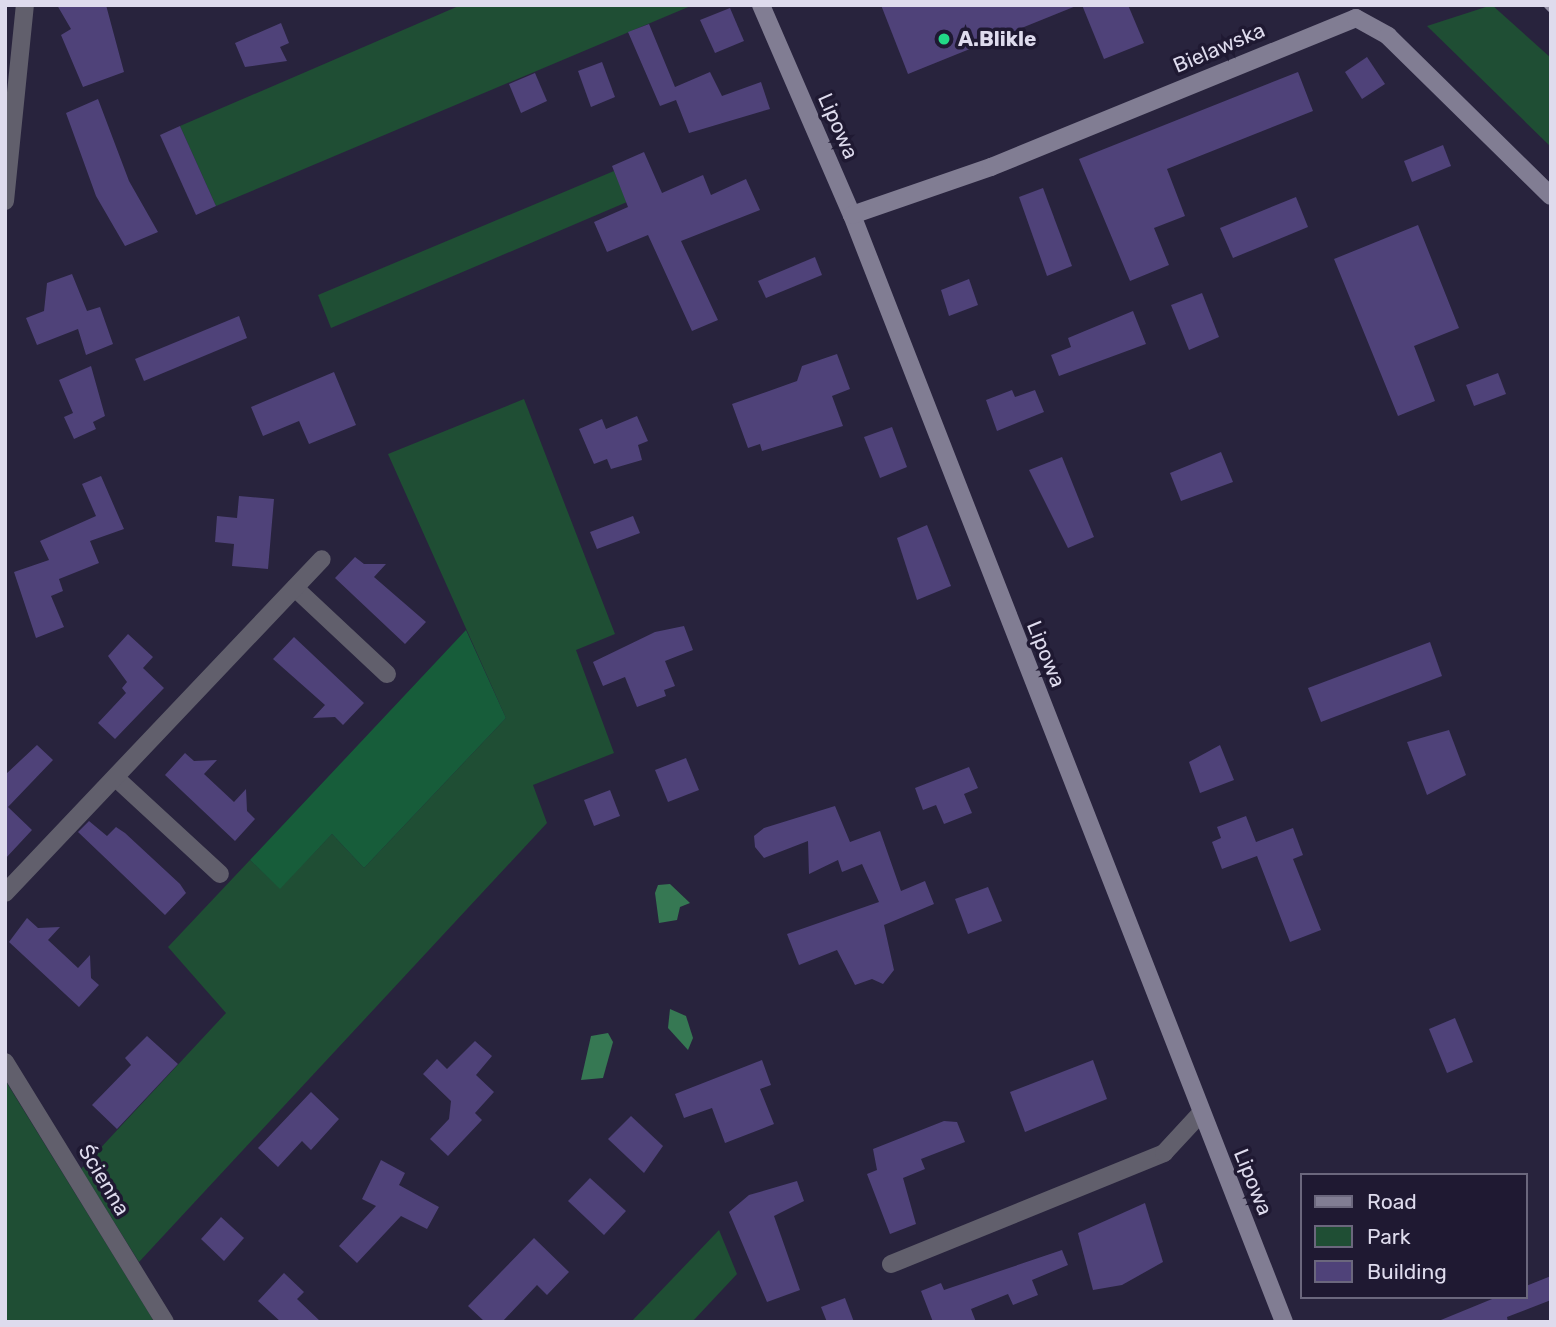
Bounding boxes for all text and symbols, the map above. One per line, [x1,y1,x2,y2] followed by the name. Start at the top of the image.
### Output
[1169,17,1269,79] street label: Bielawska
[958,26,1036,52] place label: A.Blikle
[936,31,952,47] marker: A.Blikle
[812,89,864,163] street label: Lipowa
[1021,617,1071,691] street label: Lipowa
[73,1140,135,1220] street label: Ścienna
[1228,1145,1278,1219] street label: Lipowa
[1300,1173,1528,1299] legend
[1367,1189,1417,1214] text: Road
[1367,1224,1411,1249] text: Park
[1367,1259,1447,1284] text: Building

